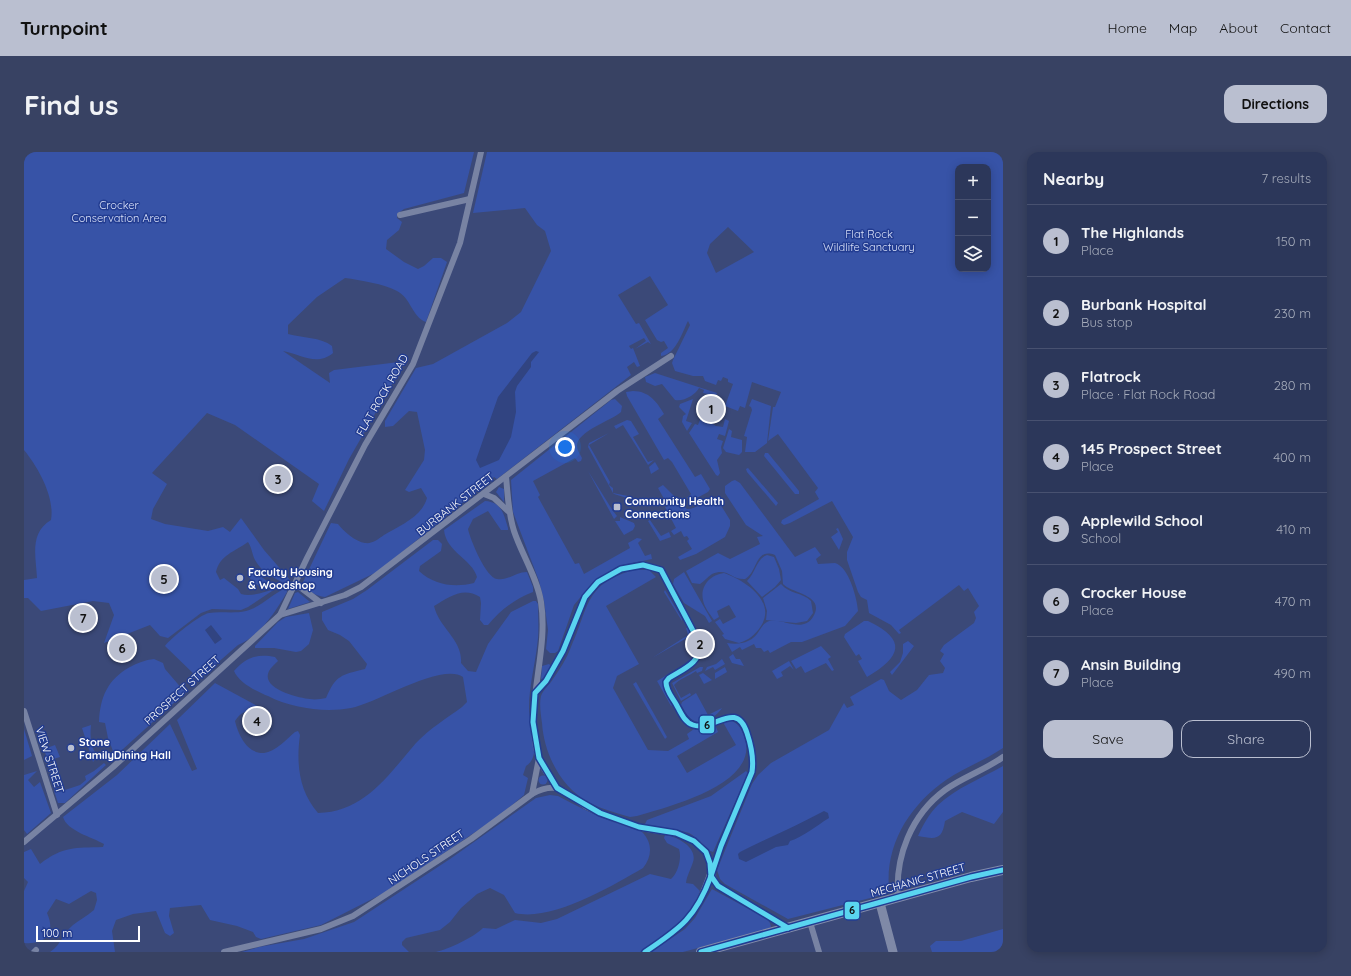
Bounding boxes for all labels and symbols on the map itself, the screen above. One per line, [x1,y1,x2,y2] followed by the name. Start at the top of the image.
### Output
[72,198,166,225] park label: Crocker Conservation Area
[823,227,915,254] park label: Flat Rock Wildlife Sanctuary
[353,351,411,438] street label: FLAT ROCK ROAD
[698,394,724,424] pin: 1
[555,437,575,457] your location
[265,464,291,494] pin: 3
[413,469,497,539] street label: BURBANK STREET
[625,494,724,521] place label: Community Health Connections
[612,502,622,512] marker: Community Health Connections
[151,564,177,594] pin: 5
[248,565,333,592] place label: Faculty Housing & Woodshop
[235,573,245,583] marker: Faculty Housing & Woodshop
[70,603,96,633] pin: 7
[687,629,713,659] pin: 2
[109,633,135,663] pin: 6
[141,652,223,728] street label: PROSPECT STREET
[244,706,270,736] pin: 4
[699,715,715,734] line badge: 6
[704,718,710,732] text: 6
[33,725,67,795] street label: VIEW STREET
[79,735,171,762] place label: Stone FamilyDining Hall
[66,743,76,753] marker: Stone FamilyDining Hall
[385,826,467,888] street label: NICHOLS STREET
[869,860,967,900] street label: MECHANIC STREET
[844,901,860,920] line badge: 6
[849,903,855,917] text: 6
[36,924,140,943] scale bar

